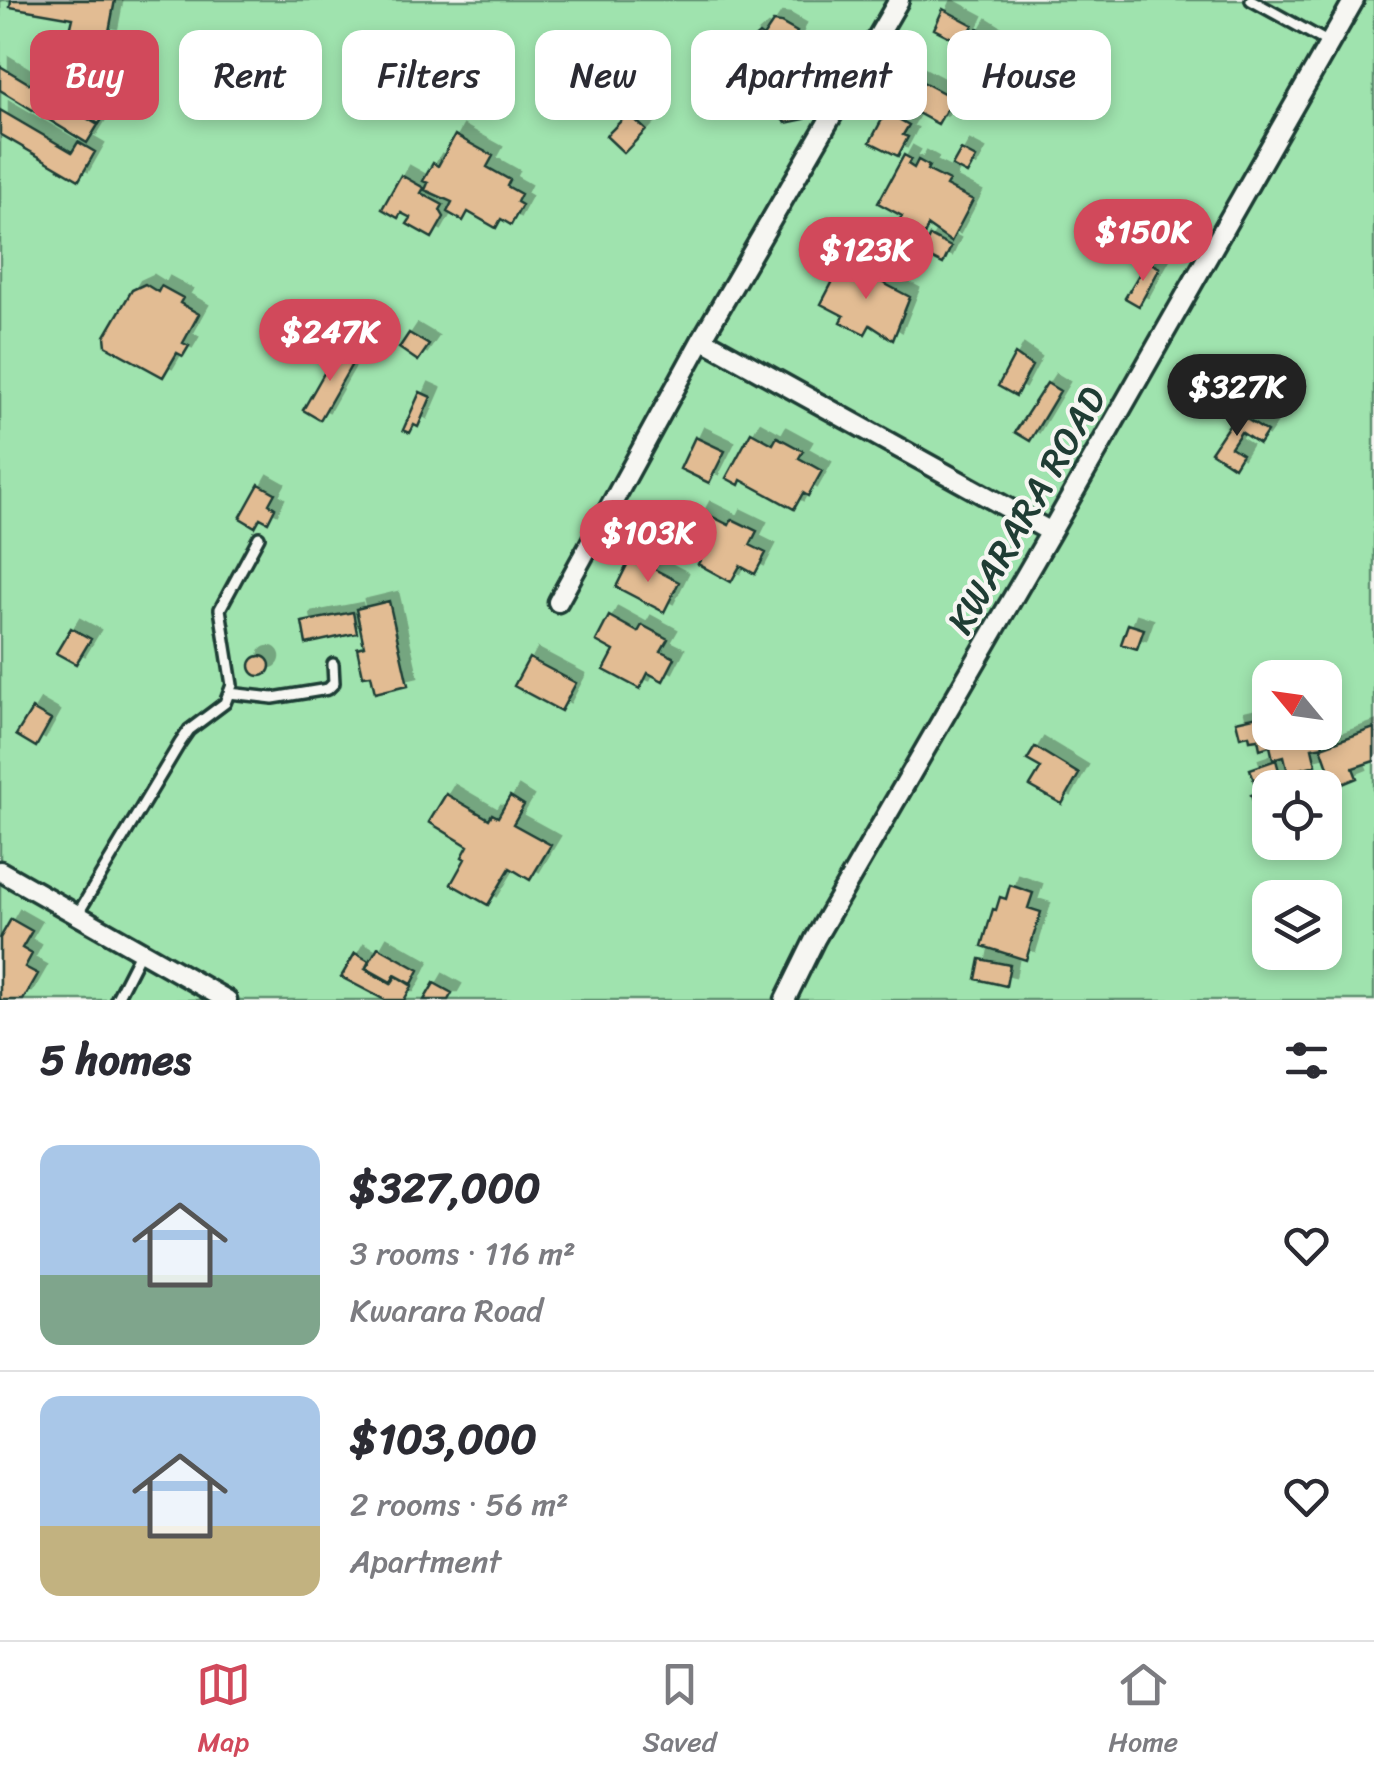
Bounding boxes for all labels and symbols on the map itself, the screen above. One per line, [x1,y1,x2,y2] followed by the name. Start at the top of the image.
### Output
[1073,199,1213,284] pin: $150K
[796,217,936,302] pin: $123K
[260,299,400,384] pin: $247K
[1167,354,1307,439] pin: $327K
[928,373,1125,647] street label: KWARARA ROAD
[578,500,718,585] pin: $103K
[1252,660,1342,750] north arrow

